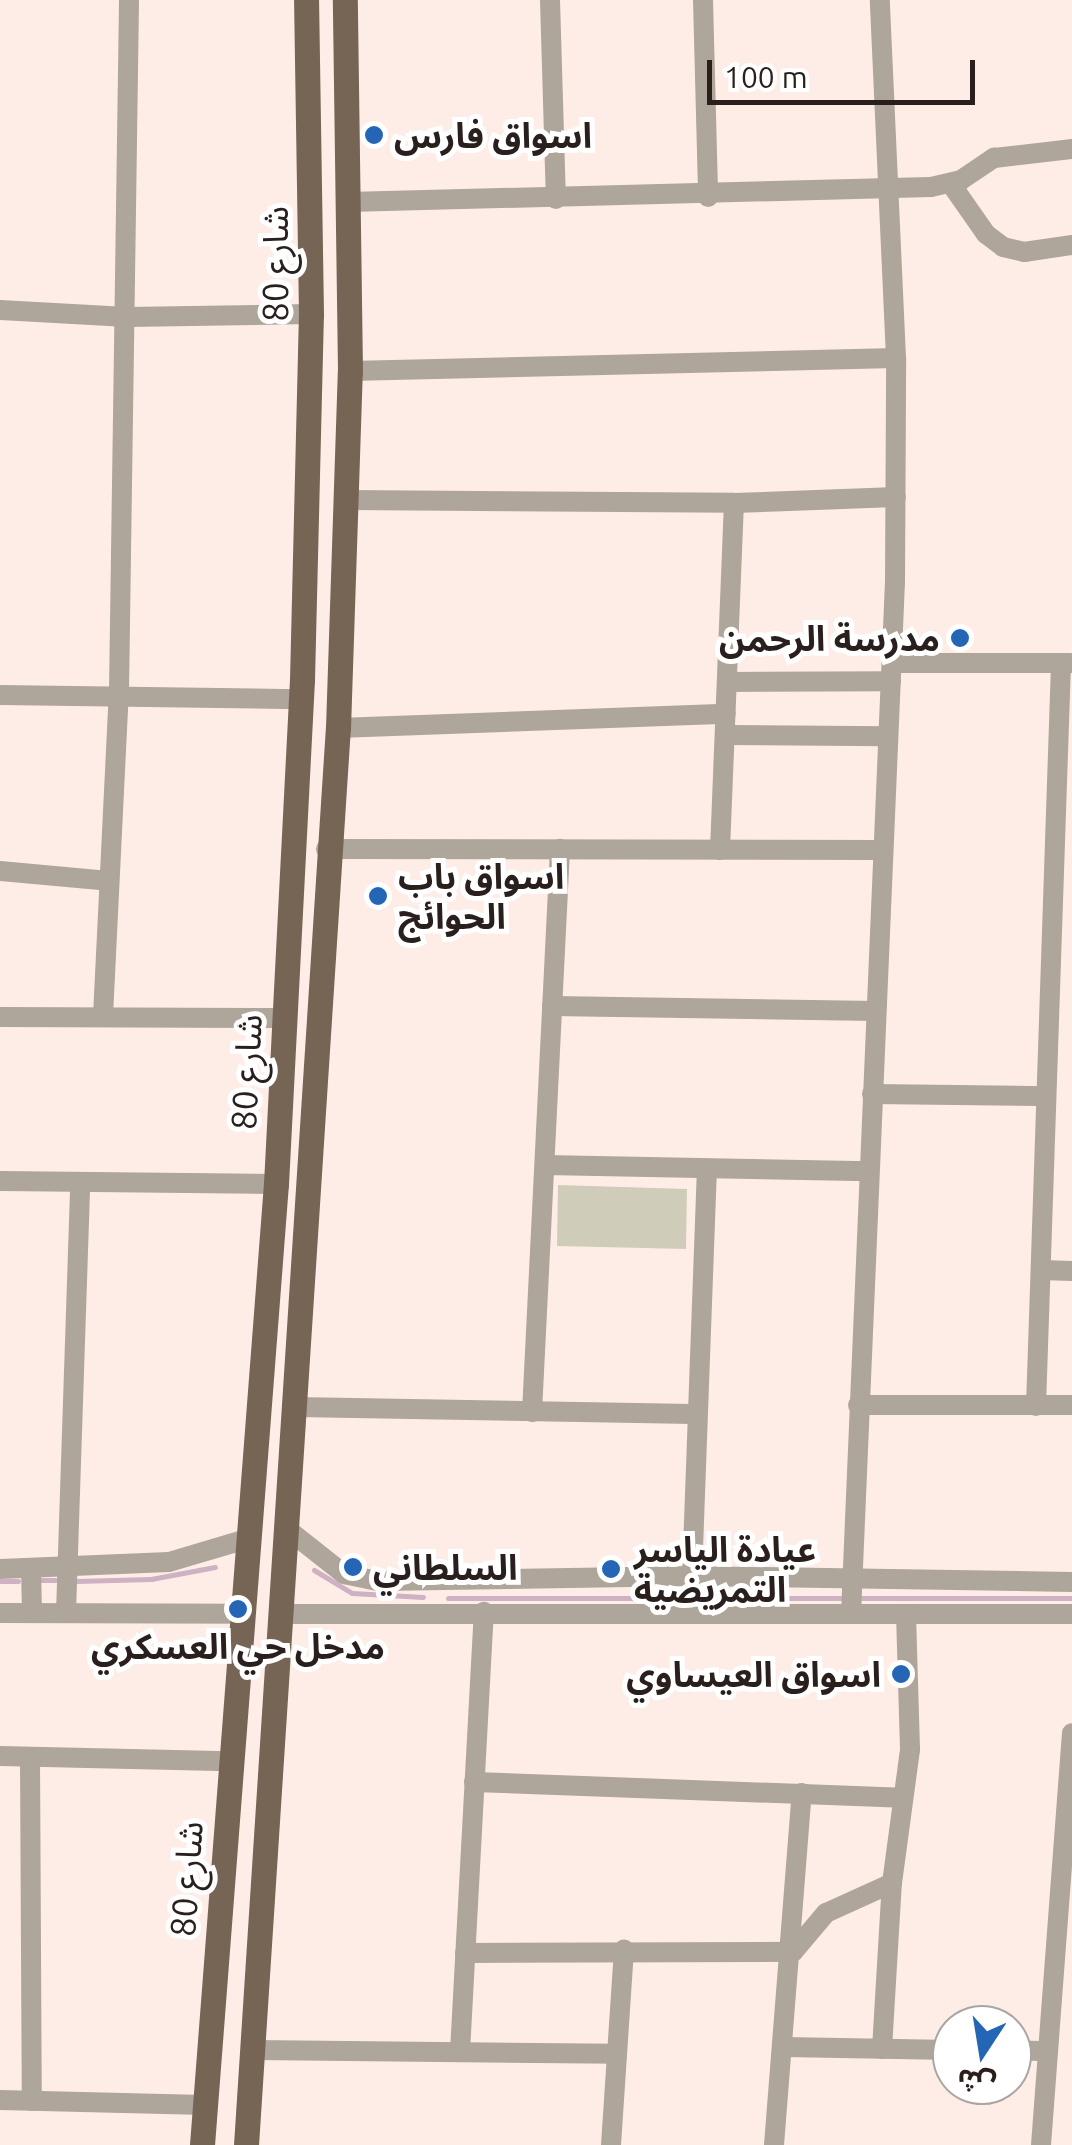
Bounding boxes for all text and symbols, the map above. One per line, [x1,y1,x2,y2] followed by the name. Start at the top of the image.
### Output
[712,40,980,102] scale bar
[724,60,808,94] text: 100 m
[394,114,592,156] place label: اسواق فارس
[363,124,385,146] marker: اسواق فارس
[254,206,296,322] street label: شارع 80
[719,617,940,659] place label: مدرسة الرحمن
[949,627,971,649] marker: مدرسة الرحمن
[398,855,564,937] place label: اسواق باب الحوائج
[367,885,389,907] marker: اسواق باب الحوائج
[222,1013,270,1131] street label: شارع 80
[634,1528,816,1610] place label: عيادة الياسر التمريضية
[373,1546,518,1588] place label: السلطاني
[342,1556,364,1578] marker: السلطاني
[598,1556,624,1582] marker: عيادة الياسر التمريضية
[227,1598,249,1620] marker: مدخل حي العسكري
[91,1625,385,1667] place label: مدخل حي العسكري
[626,1653,881,1695] place label: اسواق العيساوي
[890,1663,912,1685] marker: اسواق العيساوي
[161,1820,211,1938] street label: شارع 80
[932,2005,1032,2105] north arrow
[954,2064,998,2102] text: ش

